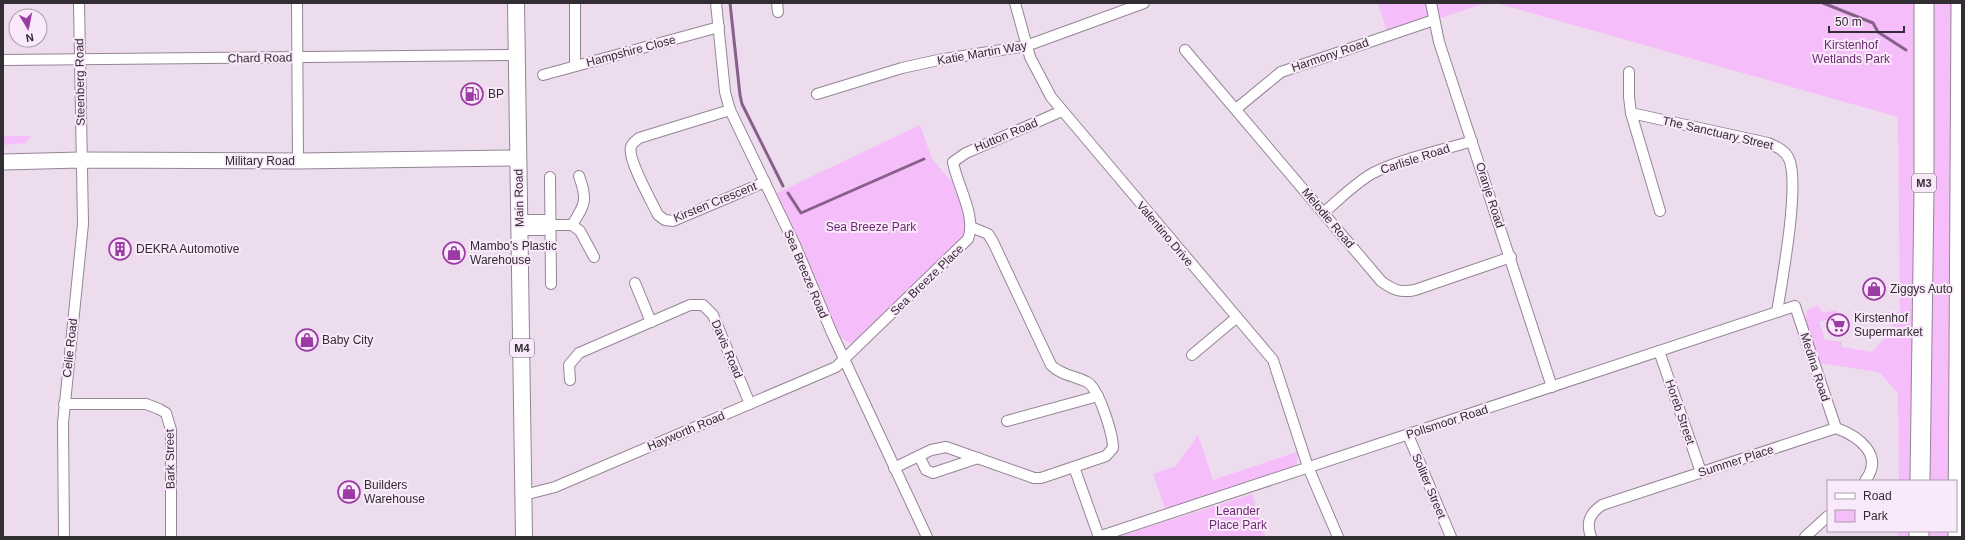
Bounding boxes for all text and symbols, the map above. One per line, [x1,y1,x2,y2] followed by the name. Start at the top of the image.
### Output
[8,8,48,48] north arrow
[1829,8,1904,34] scale bar
[1835,15,1862,29] text: 50 m
[25,31,35,44] text: N
[585,32,678,70] street label: Hampshire Close
[1290,35,1370,75] street label: Harmony Road
[72,38,88,126] street label: Steenberg Road
[936,38,1028,68] street label: Katie Martin Way
[1812,38,1891,66] park label: Kirstenhof Wetlands Park
[228,50,292,66] street label: Chard Road
[459,81,485,107] fuel station icon: BP
[488,87,504,101] place label: BP
[1661,113,1775,153] street label: The Sanctuary Street
[972,115,1040,155] street label: Hutton Road
[1379,141,1451,177] street label: Carlisle Road
[225,154,295,168] street label: Military Road
[1473,160,1507,230] street label: Oranje Road
[511,169,527,227] street label: Main Road
[1912,174,1936,192] road number: M3
[671,179,759,225] street label: Kirsten Crescent
[1299,185,1357,251] street label: Melodie Road
[1134,199,1196,270] street label: Valentino Drive
[826,220,917,234] park label: Sea Breeze Park
[781,228,831,320] street label: Sea Breeze Road
[107,236,133,262] building icon: DEKRA Automotive
[470,239,557,267] place label: Mambo's Plastic Warehouse
[441,240,467,266] shop icon: Mambo's Plastic Warehouse
[888,241,967,318] street label: Sea Breeze Place
[136,242,240,256] place label: DEKRA Automotive
[1861,276,1887,302] shop icon: Ziggys Auto
[1890,282,1953,296] place label: Ziggys Auto
[1854,311,1923,339] place label: Kirstenhof Supermarket
[1825,312,1851,338] supermarket icon: Kirstenhof Supermarket
[60,318,80,378] street label: Celie Road
[708,318,746,380] street label: Davis Road
[294,327,320,353] shop icon: Baby City
[1797,331,1833,403] street label: Medina Road
[322,333,373,347] place label: Baby City
[510,339,534,357] road number: M4
[1662,378,1698,447] street label: Horeb Street
[1404,402,1490,442] street label: Pollsmoor Road
[645,408,727,454] street label: Hayworth Road
[162,428,178,489] street label: Bark Street
[1696,442,1776,480] street label: Summer Place
[1409,451,1449,521] street label: Soliter Street
[364,478,425,506] place label: Builders Warehouse
[336,479,362,505] shop icon: Builders Warehouse
[1827,480,1957,532] legend
[1863,489,1892,503] text: Road
[1209,504,1268,532] park label: Leander Place Park
[1863,509,1889,523] text: Park

